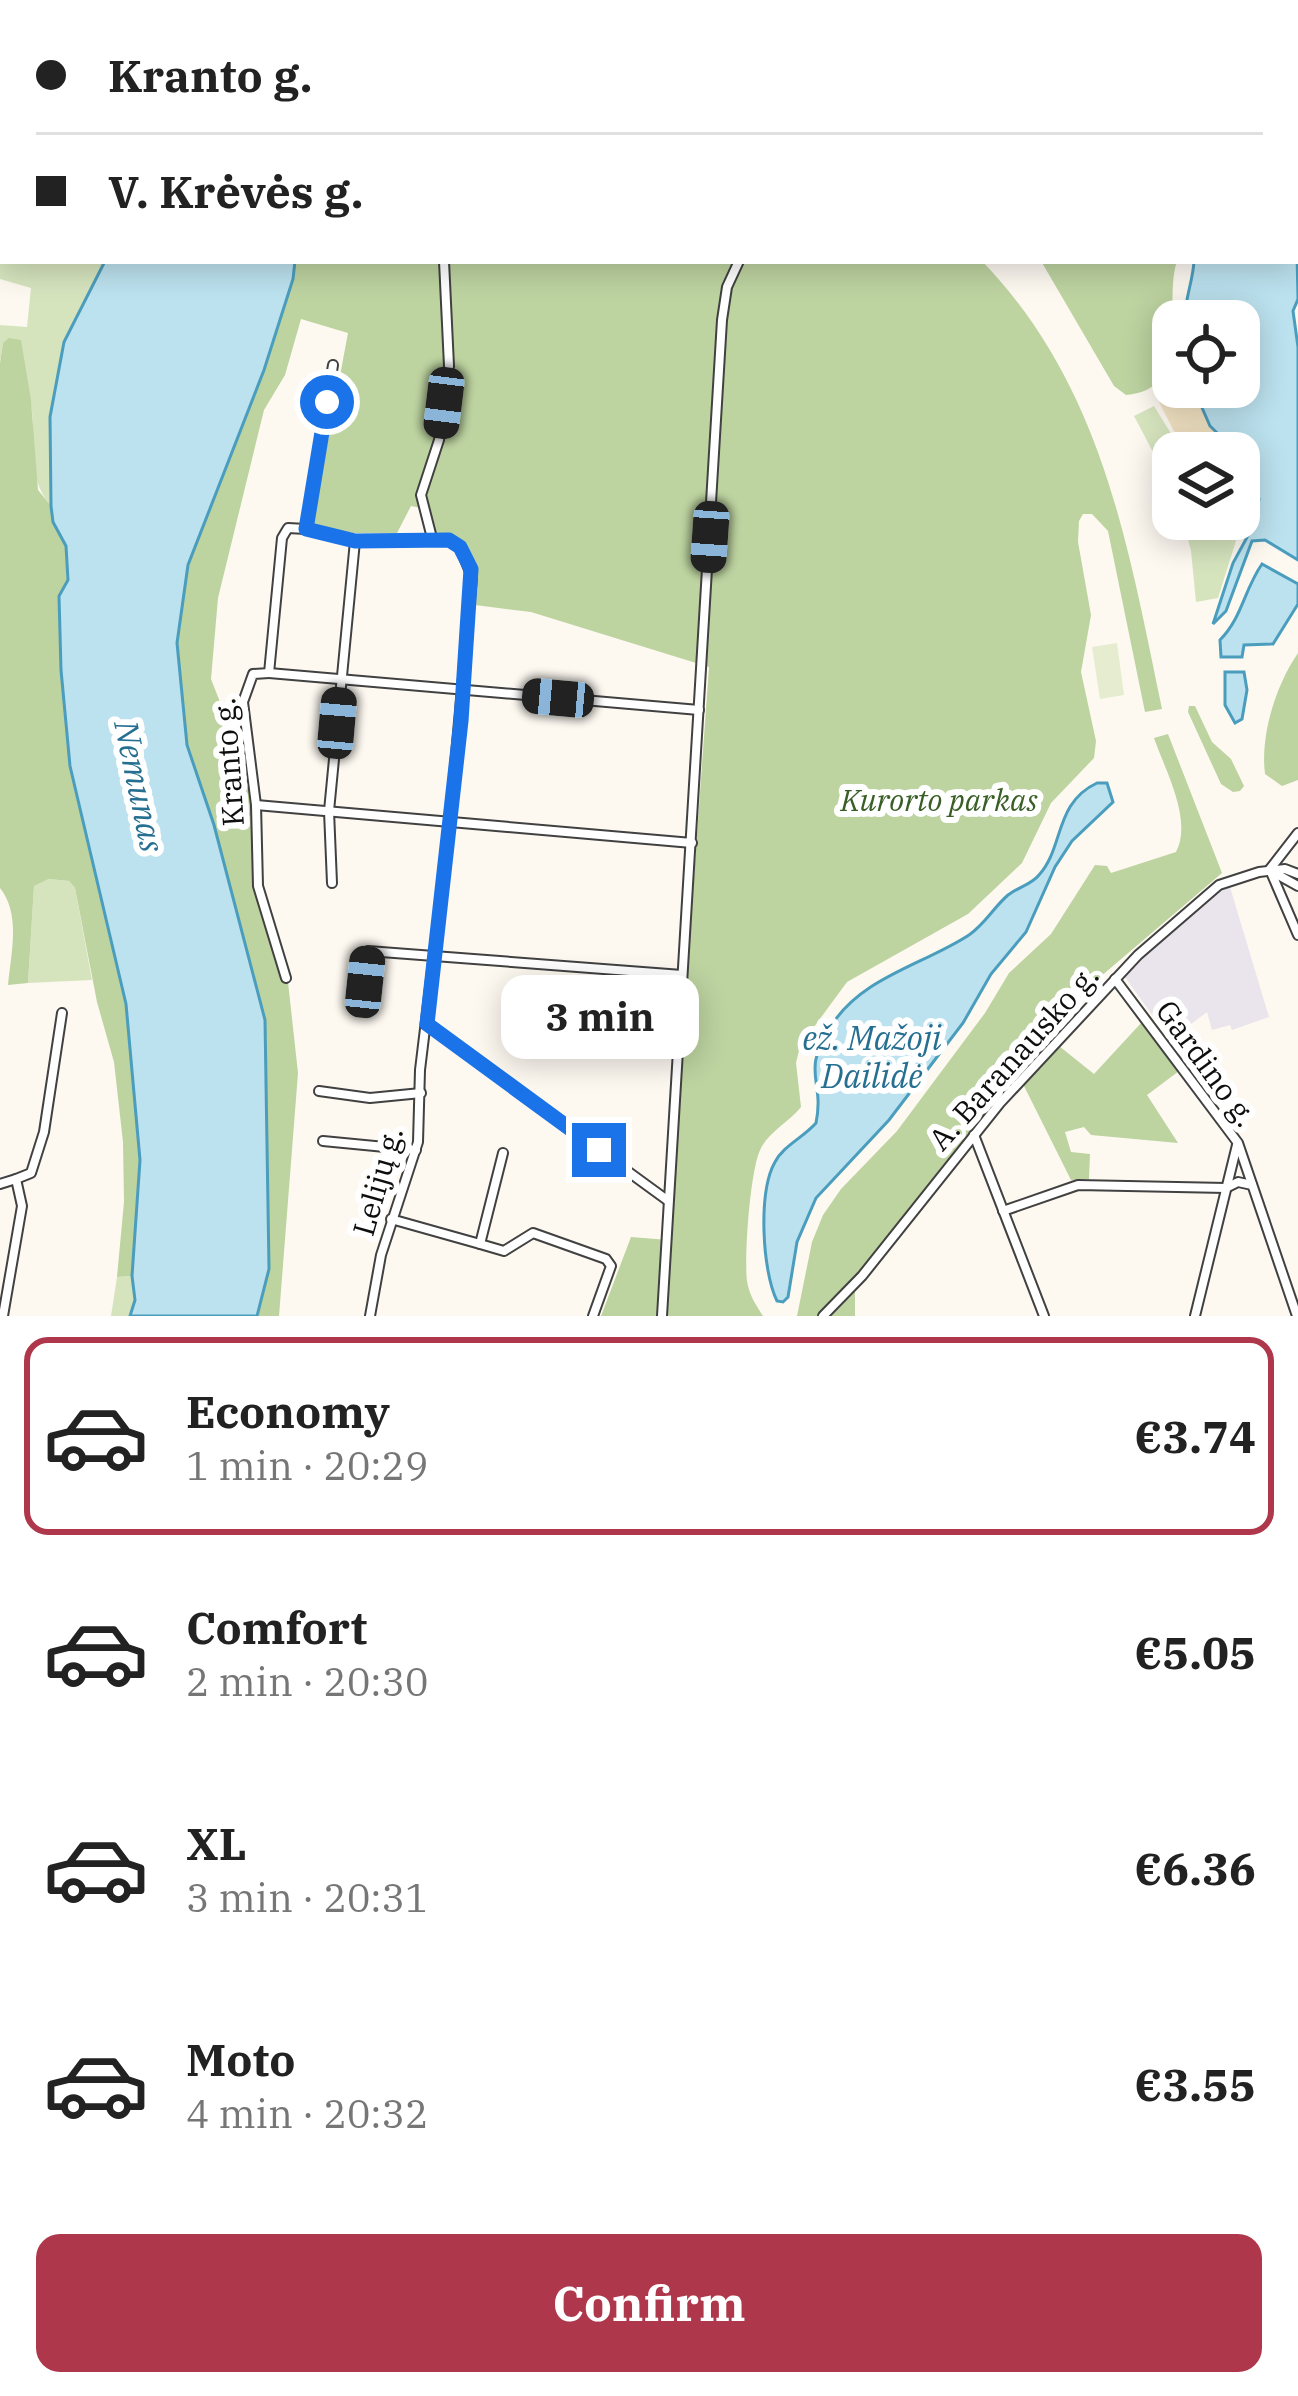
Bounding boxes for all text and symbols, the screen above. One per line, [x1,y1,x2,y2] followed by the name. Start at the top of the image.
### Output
[108,46,313,104] text: Kranto g.
[108,162,363,220] text: V. Krėvės g.
[1152,300,1260,540] map controls
[1152,300,1260,408] button: locate
[422,365,466,441] car
[300,375,354,429] route start
[1152,432,1260,540] button: layers
[690,500,730,574] car
[521,677,595,719] car
[316,686,358,760] car
[204,696,252,828] street label: Kranto g.
[105,715,175,856] water label: Nemunas
[839,780,1038,819] park label: Kurorto parkas
[343,944,387,1020] car
[919,956,1107,1158] street label: A. Baranausko g.
[500,976,698,1060] callout: 3 min
[545,991,655,1042] text: 3 min
[1148,992,1266,1134] street label: Gardino g.
[802,1016,942,1097] water label: ež. Mažoji Dailidė
[343,1122,411,1240] street label: Lelijų g.
[572,1123,626,1177] route end
[42,1382,150,1490] icon: car
[186,1382,390,1440] text: Economy
[1134,1407,1256,1465] text: €3.74
[186,1440,428,1491] text: 1 min · 20:29
[42,1598,150,1706] icon: car
[186,1598,367,1656] text: Comfort
[1134,1623,1256,1681] text: €5.05
[186,1656,428,1707] text: 2 min · 20:30
[42,1814,150,1922] icon: car
[186,1814,247,1872] text: XL
[1134,1839,1256,1897] text: €6.36
[186,1872,428,1923] text: 3 min · 20:31
[42,2030,150,2138] icon: car
[186,2030,296,2088] text: Moto
[1134,2055,1256,2113] text: €3.55
[186,2088,428,2139] text: 4 min · 20:32
[36,2234,1262,2372] button: Confirm

